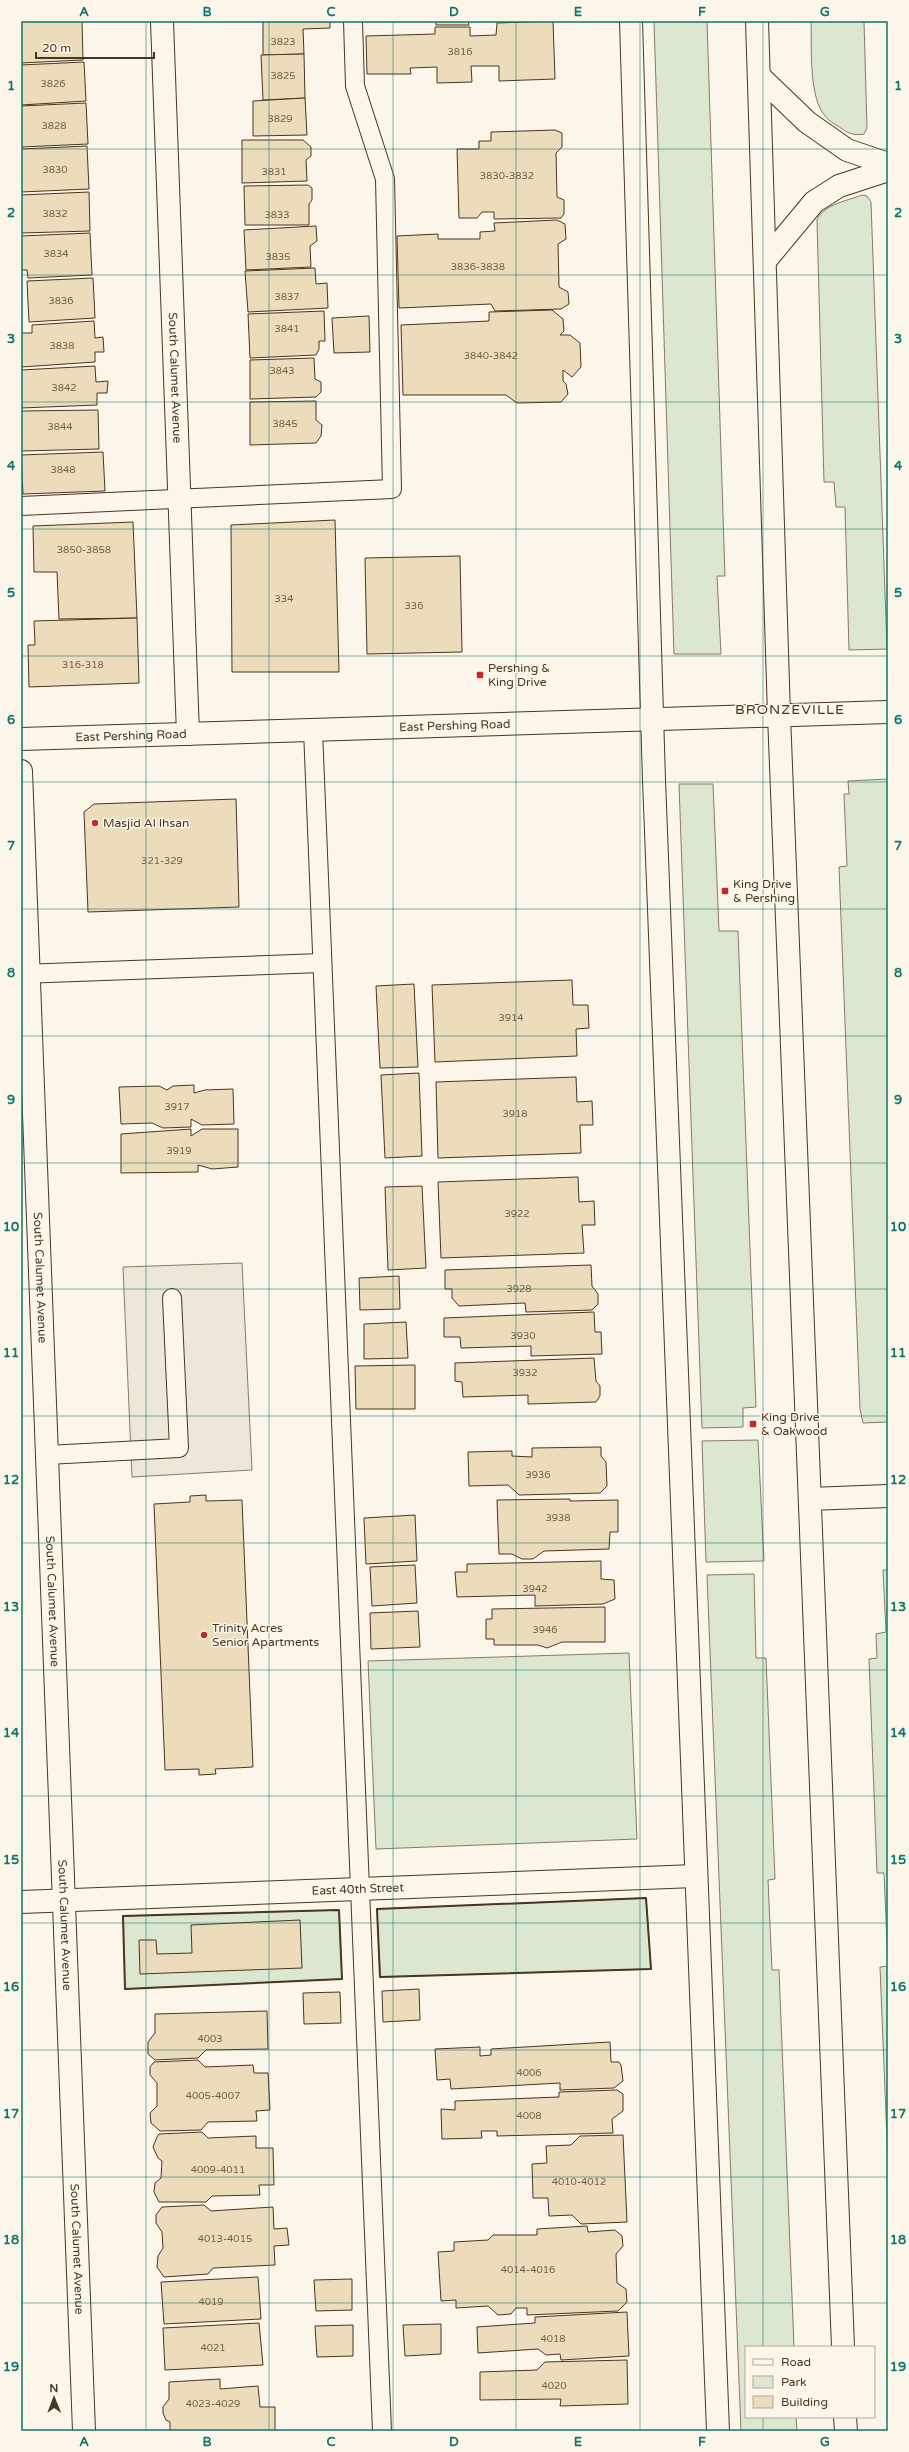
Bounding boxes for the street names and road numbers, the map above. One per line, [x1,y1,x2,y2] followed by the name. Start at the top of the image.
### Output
[166,312,184,444] street label: South Calumet Avenue
[399,717,511,734] street label: East Pershing Road
[75,727,187,744] street label: East Pershing Road
[31,1212,50,1344] street label: South Calumet Avenue
[43,1536,62,1667] street label: South Calumet Avenue
[55,1859,74,1991] street label: South Calumet Avenue
[311,1880,405,1898] street label: East 40th Street
[68,2183,87,2315] street label: South Calumet Avenue

